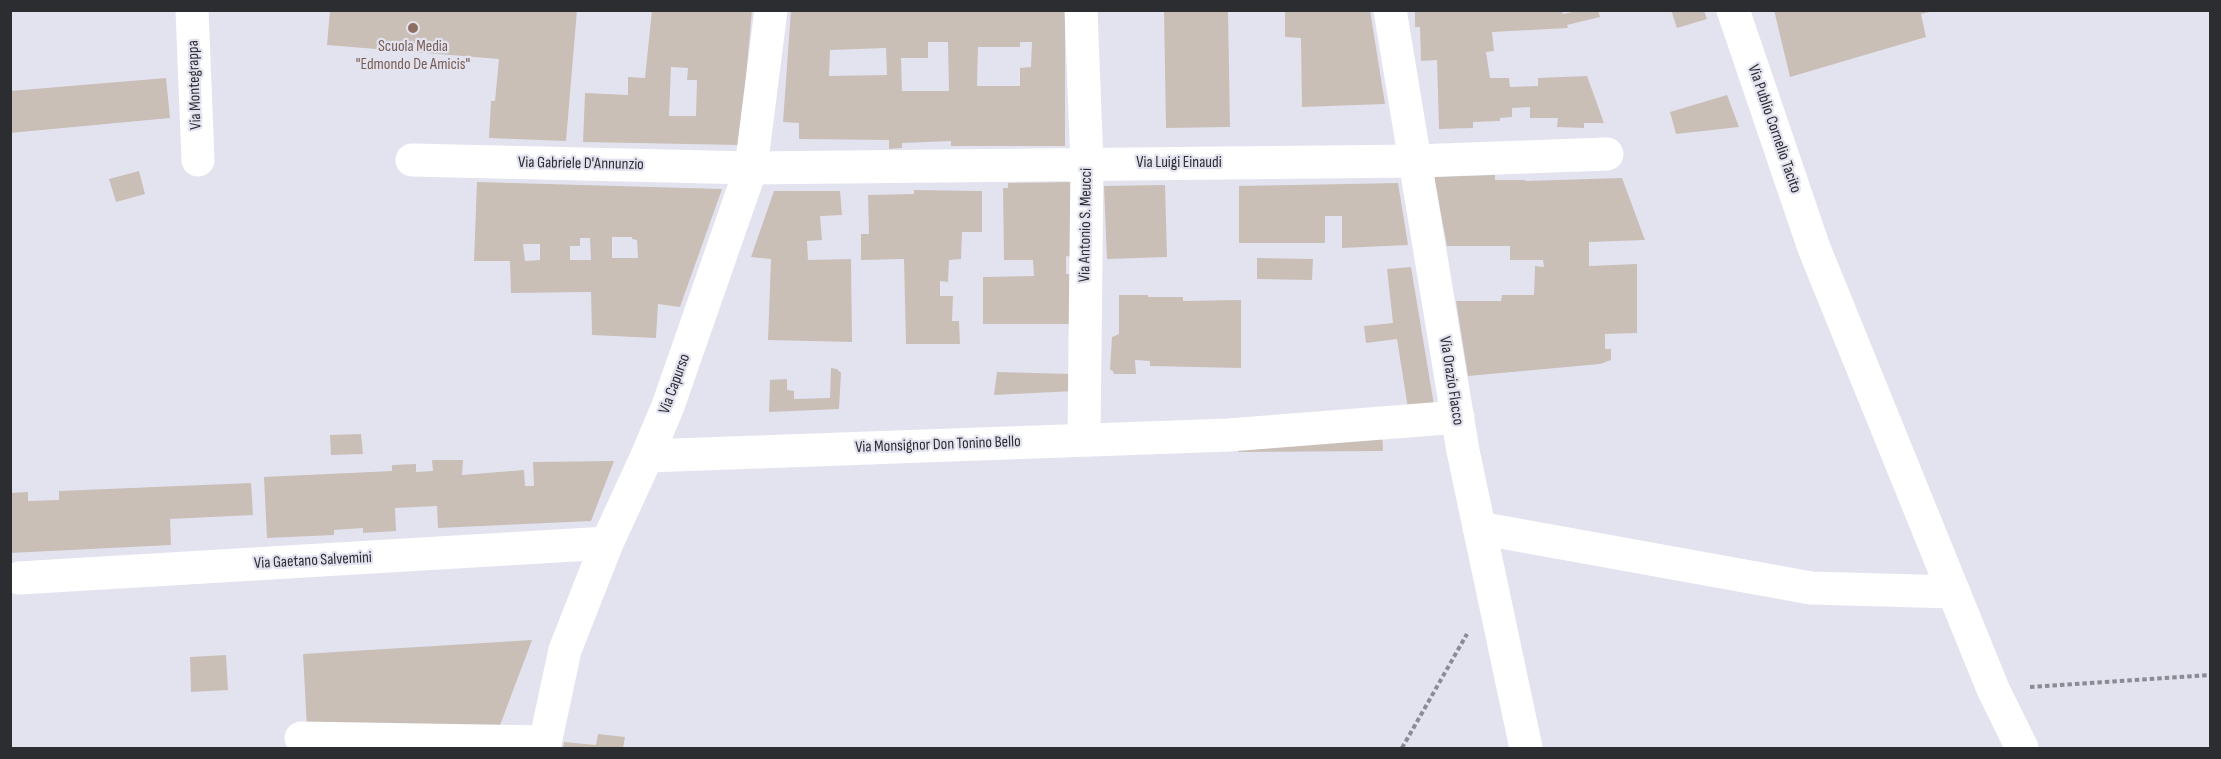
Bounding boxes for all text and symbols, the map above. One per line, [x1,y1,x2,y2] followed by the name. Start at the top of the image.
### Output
[406,21,420,35] marker: Scuola Media "Edmondo De Amicis"
[356,37,470,75] place label: Scuola Media "Edmondo De Amicis"
[184,40,206,130] street label: Via Montegrappa
[1743,62,1805,196] street label: Via Publio Cornelio Tacito
[518,153,644,175] street label: Via Gabriele D'Annunzio
[1136,153,1222,173] street label: Via Luigi Einaudi
[1075,168,1097,282] street label: Via Antonio S. Meucci
[1435,335,1467,427] street label: Via Orazio Flacco
[655,351,695,417] street label: Via Capurso
[855,433,1021,457] street label: Via Monsignor Don Tonino Bello
[254,548,372,574] street label: Via Gaetano Salvemini

